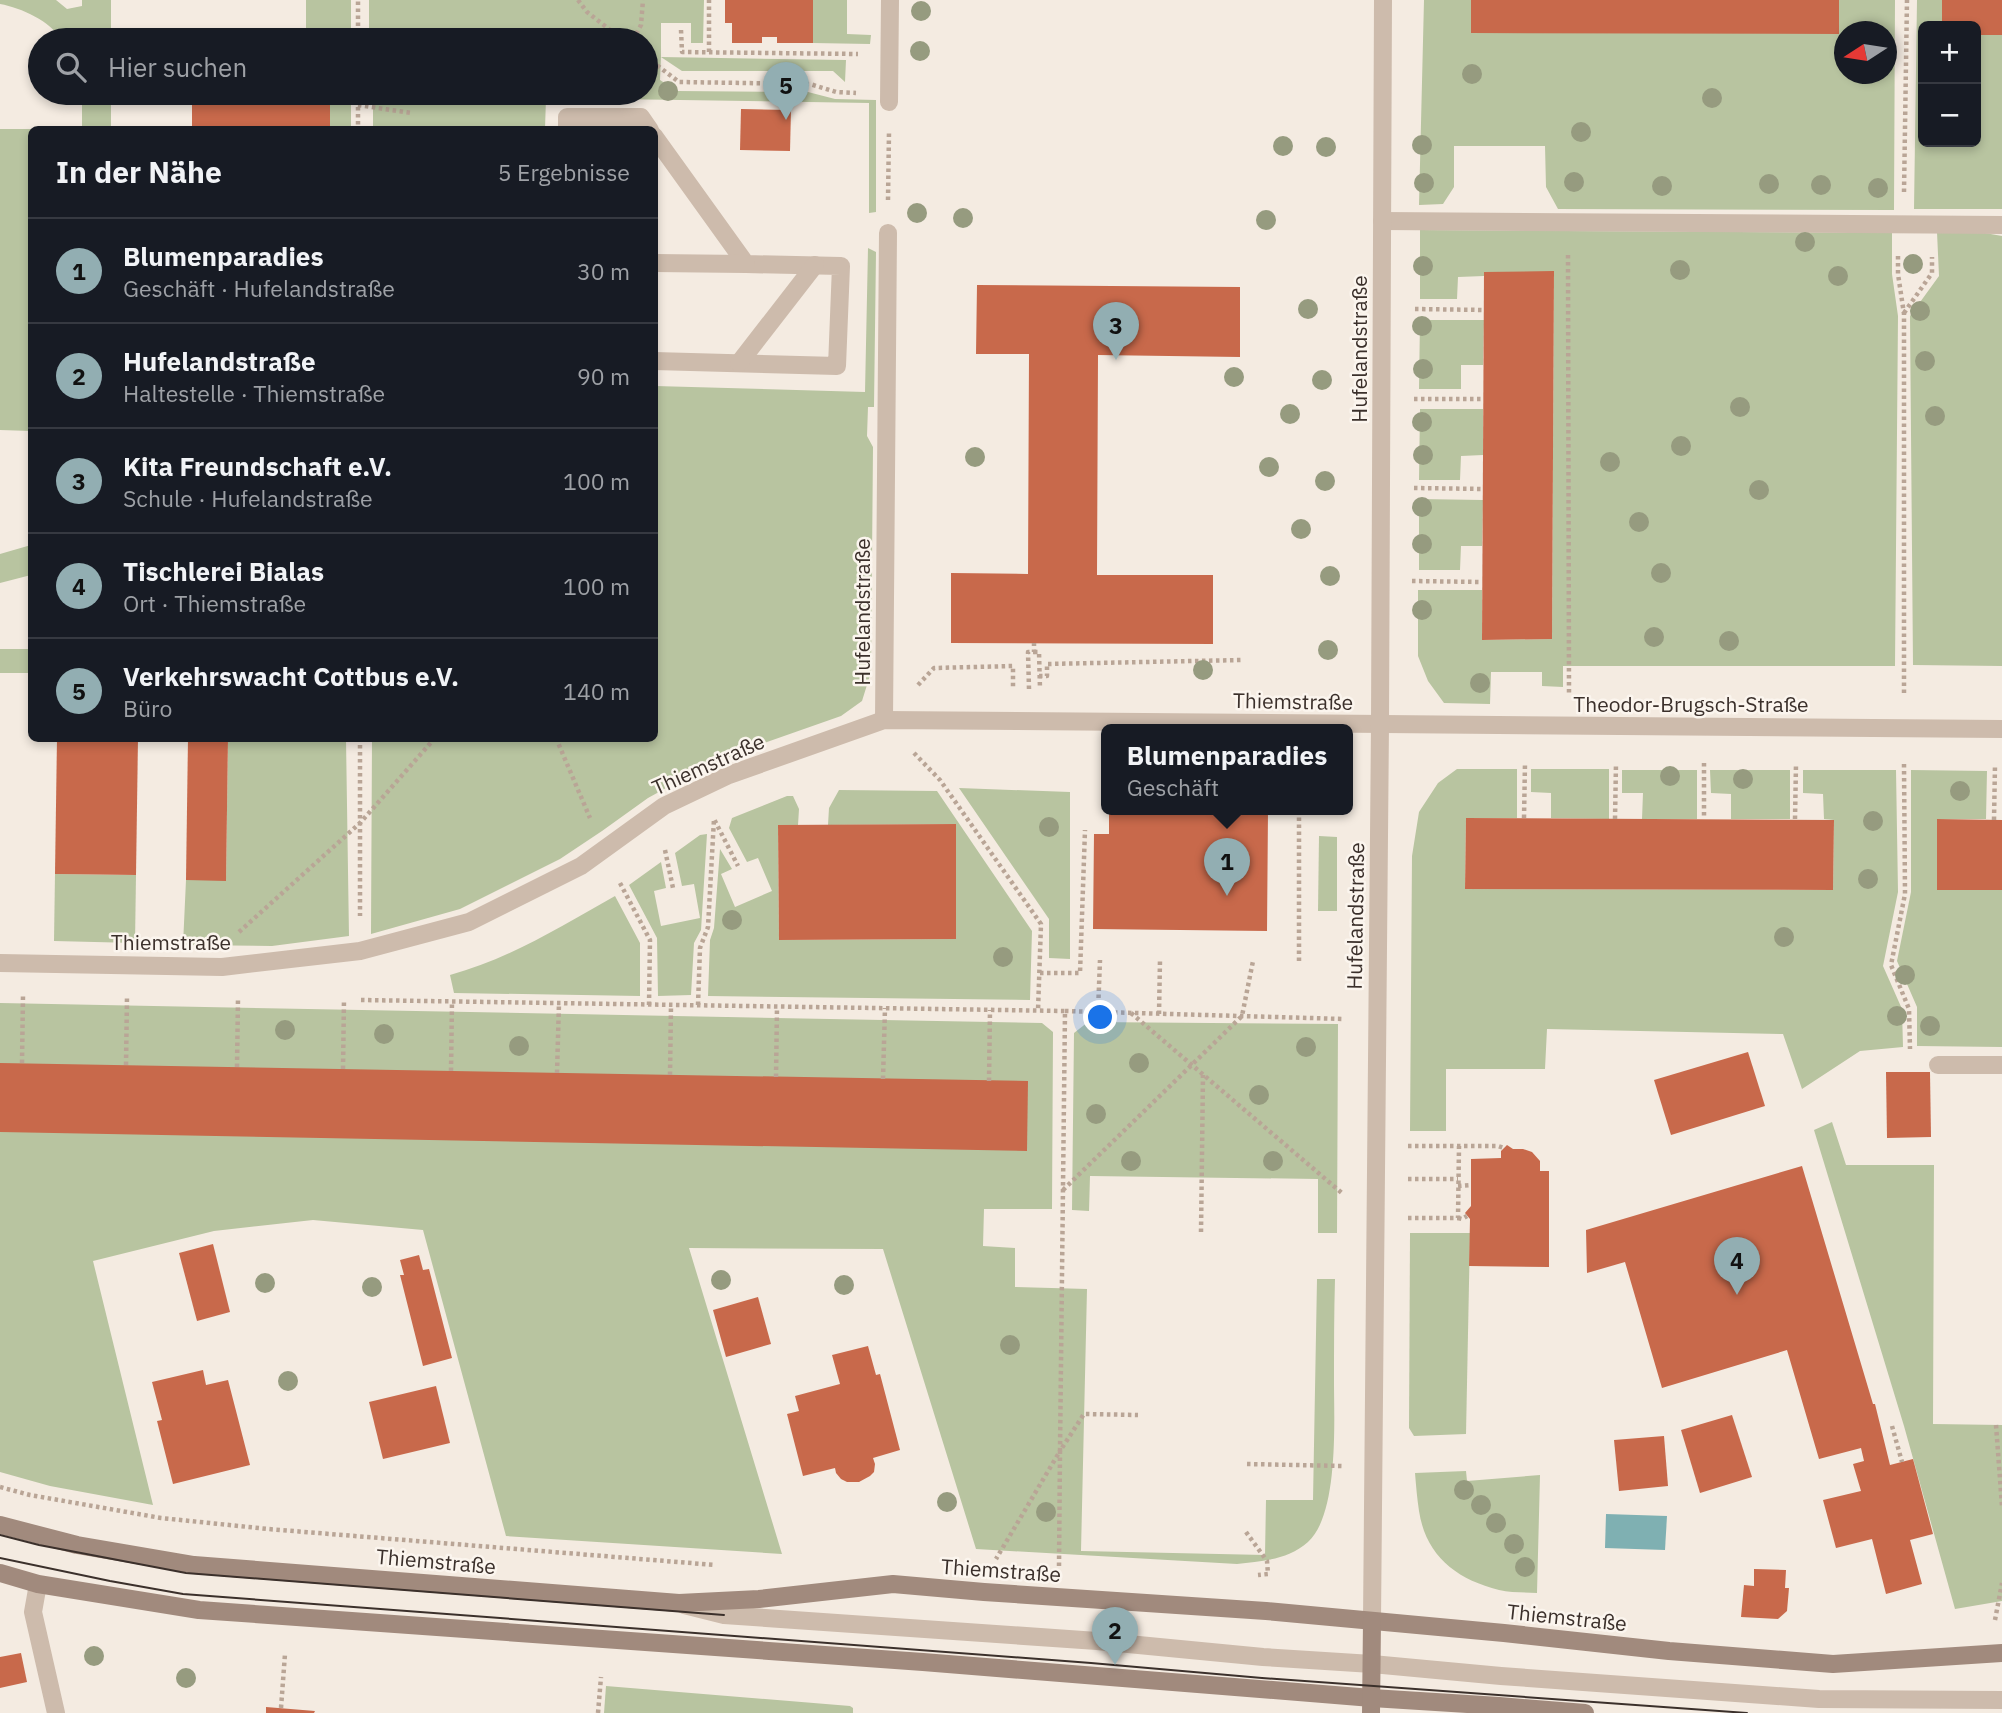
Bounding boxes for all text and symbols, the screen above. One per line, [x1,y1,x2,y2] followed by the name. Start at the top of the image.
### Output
[1834,21,1897,84] north arrow
[1918,21,1981,147] map controls
[1918,21,1981,84] button: +
[28,28,658,105] search box
[52,48,90,86] icon: search
[108,50,247,84] text: Hier suchen
[763,62,809,120] pin: 5
[1918,84,1981,147] button: −
[56,152,222,191] text: In der Nähe
[498,157,630,187] text: 5 Ergebnisse
[123,239,324,273] text: Blumenparadies
[72,256,86,286] text: 1
[577,256,630,286] text: 30 m
[123,273,395,303] text: Geschäft · Hufelandstraße
[1345,275,1373,423] street label: Hufelandstraße
[1093,302,1139,360] pin: 3
[123,344,316,378] text: Hufelandstraße
[72,361,86,391] text: 2
[577,361,630,391] text: 90 m
[123,378,385,408] text: Haltestelle · Thiemstraße
[123,449,392,483] text: Kita Freundschaft e.V.
[72,466,86,496] text: 3
[563,466,630,496] text: 100 m
[123,483,373,513] text: Schule · Hufelandstraße
[848,538,876,686] street label: Hufelandstraße
[123,554,324,588] text: Tischlerei Bialas
[72,571,86,601] text: 4
[563,571,630,601] text: 100 m
[123,588,306,618] text: Ort · Thiemstraße
[123,659,459,693] text: Verkehrswacht Cottbus e.V.
[72,676,86,706] text: 5
[563,676,630,706] text: 140 m
[1233,686,1353,716] street label: Thiemstraße
[1573,690,1809,718] street label: Theodor-Brugsch-Straße
[123,693,172,723] text: Büro
[1101,724,1353,815] popup
[647,727,769,801] street label: Thiemstraße
[1127,738,1327,772] text: Blumenparadies
[1127,772,1219,802] text: Geschäft
[1204,838,1250,896] pin: 1
[1340,842,1370,990] street label: Hufelandstraße
[111,928,231,956] street label: Thiemstraße
[1083,1000,1117,1034] your location
[1714,1237,1760,1295] pin: 4
[375,1542,497,1580] street label: Thiemstraße
[940,1552,1062,1588] street label: Thiemstraße
[1506,1597,1628,1637] street label: Thiemstraße
[1092,1607,1138,1665] pin: 2

